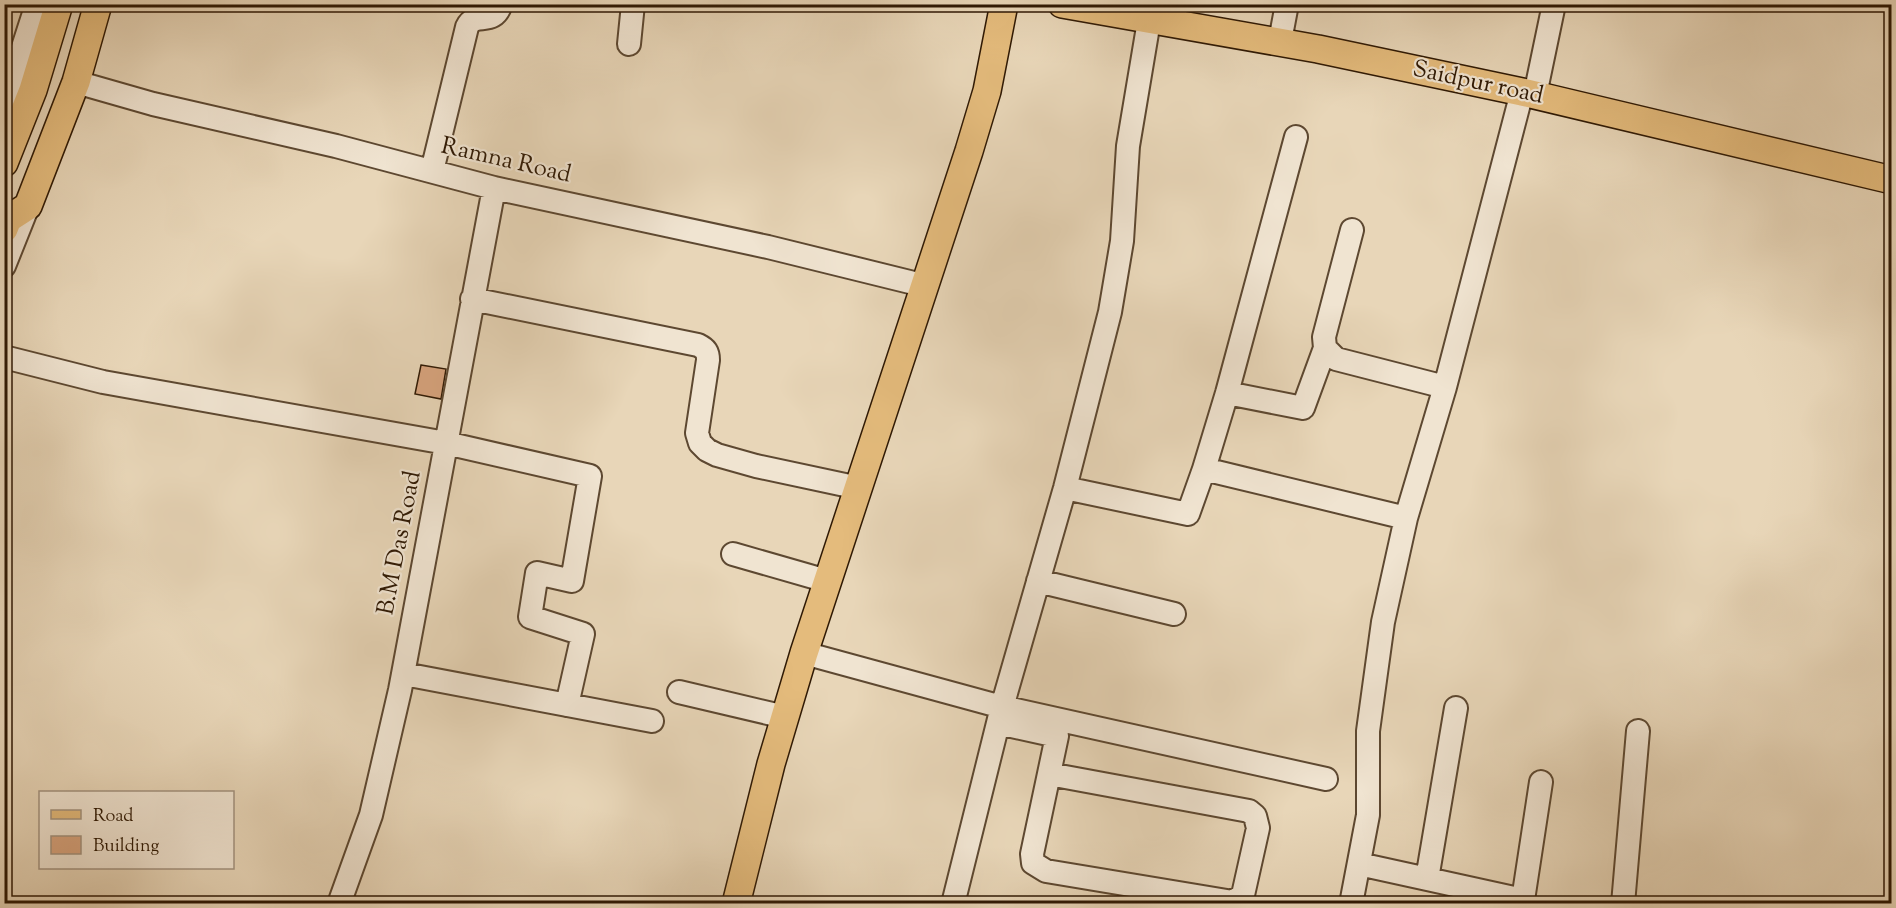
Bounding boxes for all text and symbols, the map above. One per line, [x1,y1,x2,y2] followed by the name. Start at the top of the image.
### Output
[1409,53,1547,114] street label: Saidpur road
[438,130,575,193] street label: Ramna Road
[369,468,431,618] street label: B.M Das Road
[39,791,234,869] legend
[93,804,133,830] text: Road
[93,834,159,860] text: Building

